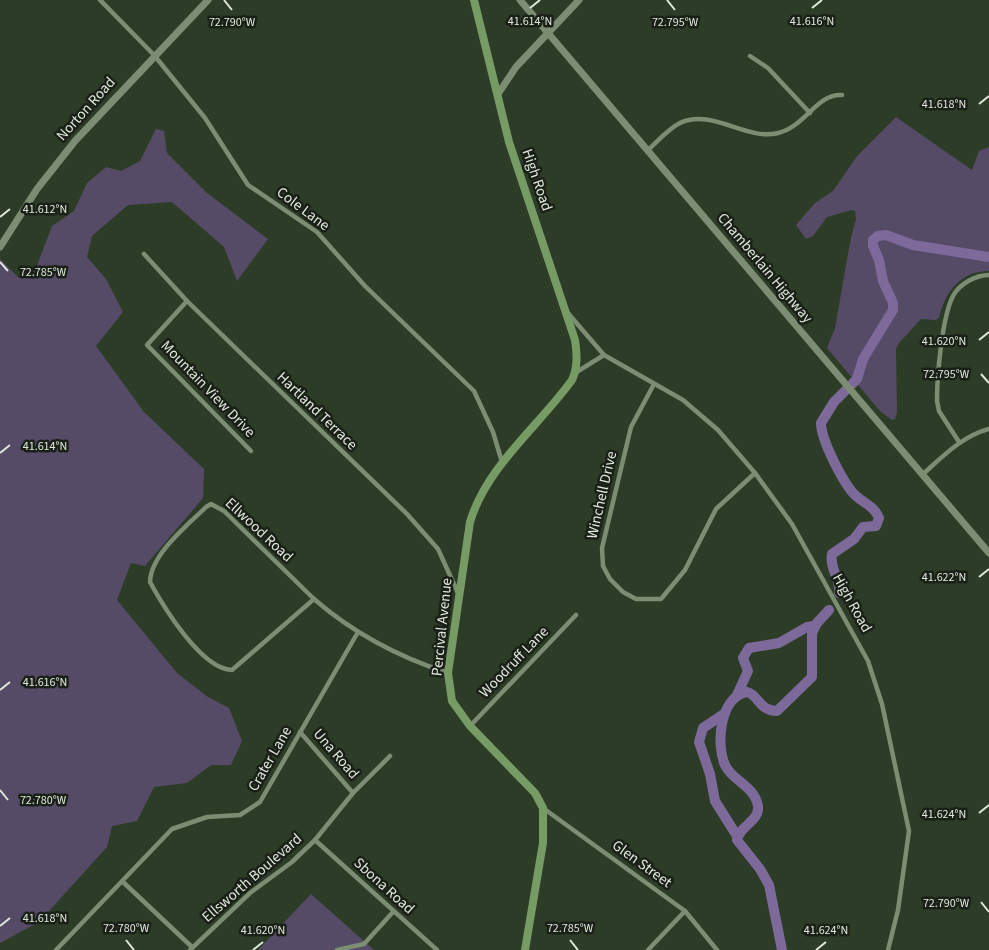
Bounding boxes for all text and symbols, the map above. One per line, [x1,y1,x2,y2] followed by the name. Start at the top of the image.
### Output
[508,13,552,30] text: 41.614°N
[790,13,834,30] text: 41.616°N
[209,14,256,31] text: 72.790°W
[652,14,699,31] text: 72.795°W
[52,72,120,146] street label: Norton Road
[922,96,966,113] text: 41.618°N
[517,146,557,214] street label: High Road
[272,182,334,236] street label: Cole Lane
[23,201,67,218] text: 41.612°N
[712,208,818,328] street label: Chamberlain Highway
[20,264,67,281] text: 72.785°W
[922,333,966,350] text: 41.620°N
[156,336,260,442] street label: Mountain View Drive
[923,366,970,383] text: 72.795°W
[272,367,362,455] street label: Hartland Terrace
[23,438,67,455] text: 41.614°N
[582,449,622,541] street label: Winchell Drive
[220,493,298,567] street label: Ellwood Road
[922,569,966,586] text: 41.622°N
[827,570,877,636] street label: High Road
[426,577,458,677] street label: Percival Avenue
[475,622,553,702] street label: Woodruff Lane
[23,674,67,691] text: 41.616°N
[243,723,297,795] street label: Crater Lane
[308,724,364,784] street label: Una Road
[20,792,67,809] text: 72.780°W
[922,806,966,823] text: 41.624°N
[197,829,307,927] street label: Ellsworth Boulevard
[608,835,676,893] street label: Glen Street
[349,853,419,919] street label: Sbona Road
[923,895,970,912] text: 72.790°W
[23,910,67,927] text: 41.618°N
[103,920,150,937] text: 72.780°W
[547,920,594,937] text: 72.785°W
[241,922,285,939] text: 41.620°N
[804,922,848,939] text: 41.624°N

